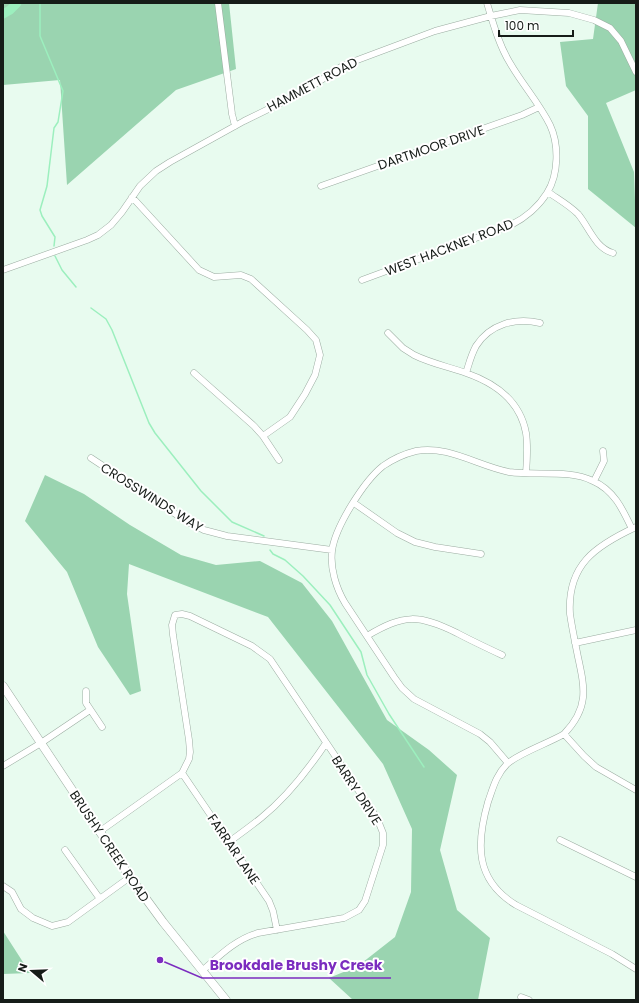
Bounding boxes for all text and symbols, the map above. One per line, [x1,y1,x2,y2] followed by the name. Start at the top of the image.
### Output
[499,12,573,38] scale bar
[505,17,539,34] text: 100 m
[263,52,361,116] street label: HAMMETT ROAD
[375,120,487,175] street label: DARTMOOR DRIVE
[382,214,516,281] street label: WEST HACKNEY ROAD
[97,458,207,537] street label: CROSSWINDS WAY
[327,752,386,829] street label: BARRY DRIVE
[65,787,154,906] street label: BRUSHY CREEK ROAD
[203,810,264,888] street label: FARRAR LANE
[12,951,52,991] north arrow
[202,952,391,978] callout: Brookdale Brushy Creek
[210,955,383,975] text: Brookdale Brushy Creek
[14,961,31,974] text: N

